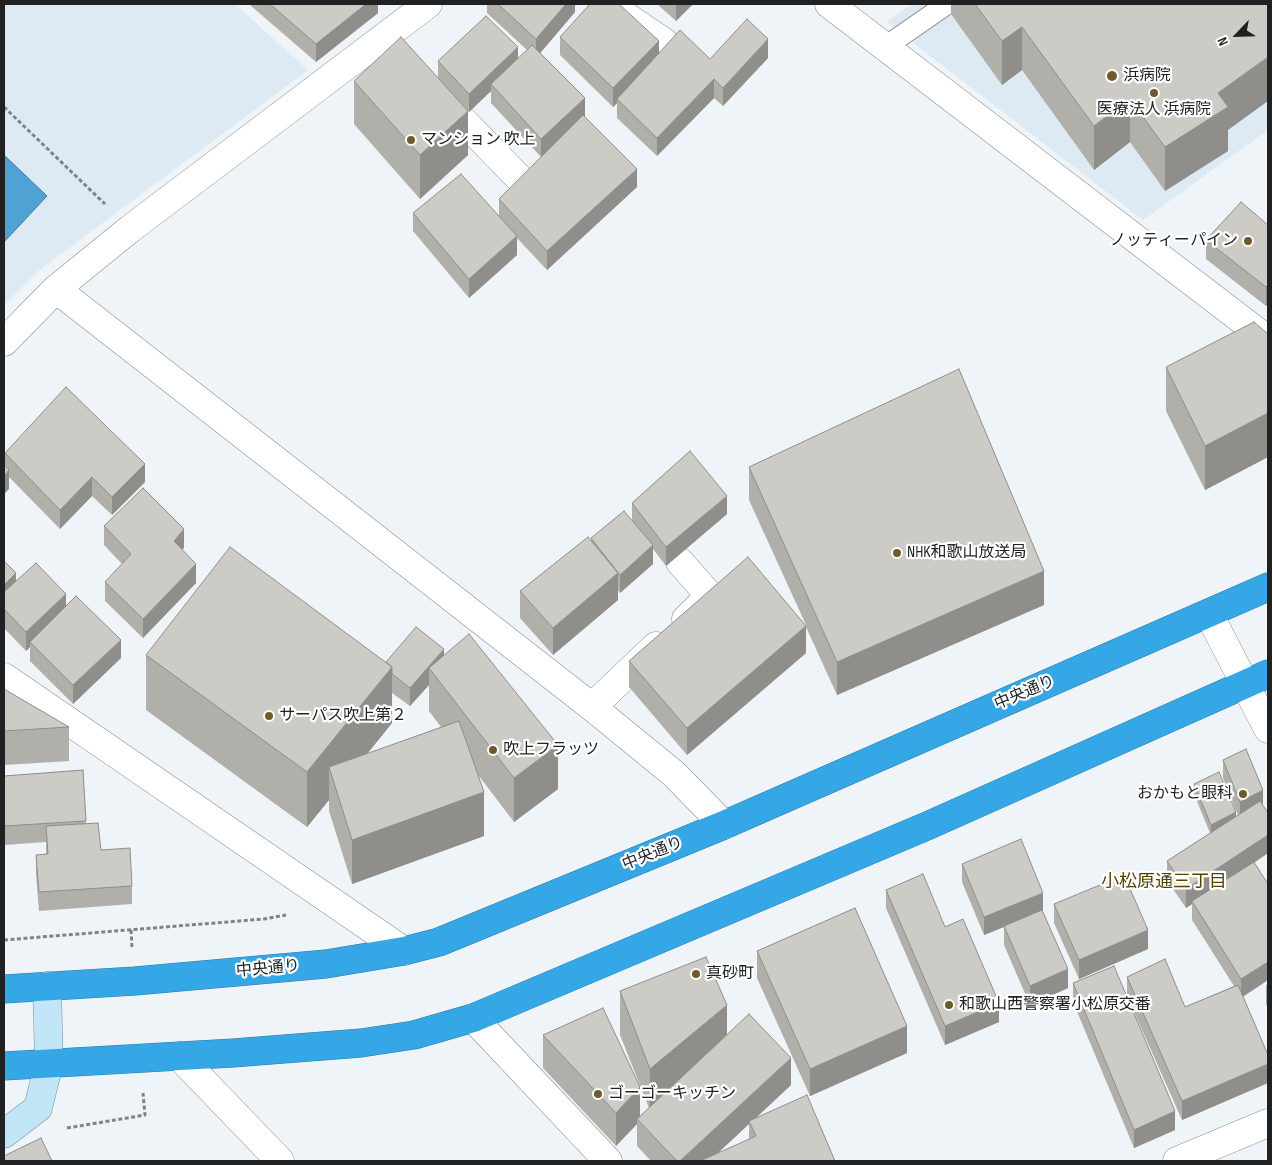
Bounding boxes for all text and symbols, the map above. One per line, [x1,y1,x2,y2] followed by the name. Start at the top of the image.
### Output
[1212,10,1262,60] north arrow
[1214,34,1232,48] text: N
[1123,66,1171,86] place label: 浜病院
[1105,69,1119,83] marker: 浜病院
[1148,87,1160,99] marker: 医療法人 浜病院
[1097,100,1211,120] place label: 医療法人 浜病院
[421,130,536,150] place label: マンション 吹上
[405,134,417,146] marker: マンション 吹上
[1110,231,1238,251] place label: ノッティーパイン
[1242,235,1254,247] marker: ノッティーパイン
[907,543,1027,563] place label: NHK和歌山放送局
[891,547,903,559] marker: NHK和歌山放送局
[992,672,1058,714] street label: 中央通り
[279,706,407,726] place label: サーパス吹上第２
[263,710,275,722] marker: サーパス吹上第２
[503,740,599,760] place label: 吹上フラッツ
[487,744,499,756] marker: 吹上フラッツ
[1137,784,1233,804] place label: おかもと眼科
[1237,788,1249,800] marker: おかもと眼科
[620,833,686,875] street label: 中央通り
[1101,871,1227,893] district label: 小松原通三丁目
[235,957,301,981] street label: 中央通り
[706,964,754,984] place label: 真砂町
[690,968,702,980] marker: 真砂町
[959,995,1151,1015] place label: 和歌山西警察署小松原交番
[943,999,955,1011] marker: 和歌山西警察署小松原交番
[608,1084,736,1104] place label: ゴーゴーキッチン
[592,1088,604,1100] marker: ゴーゴーキッチン

